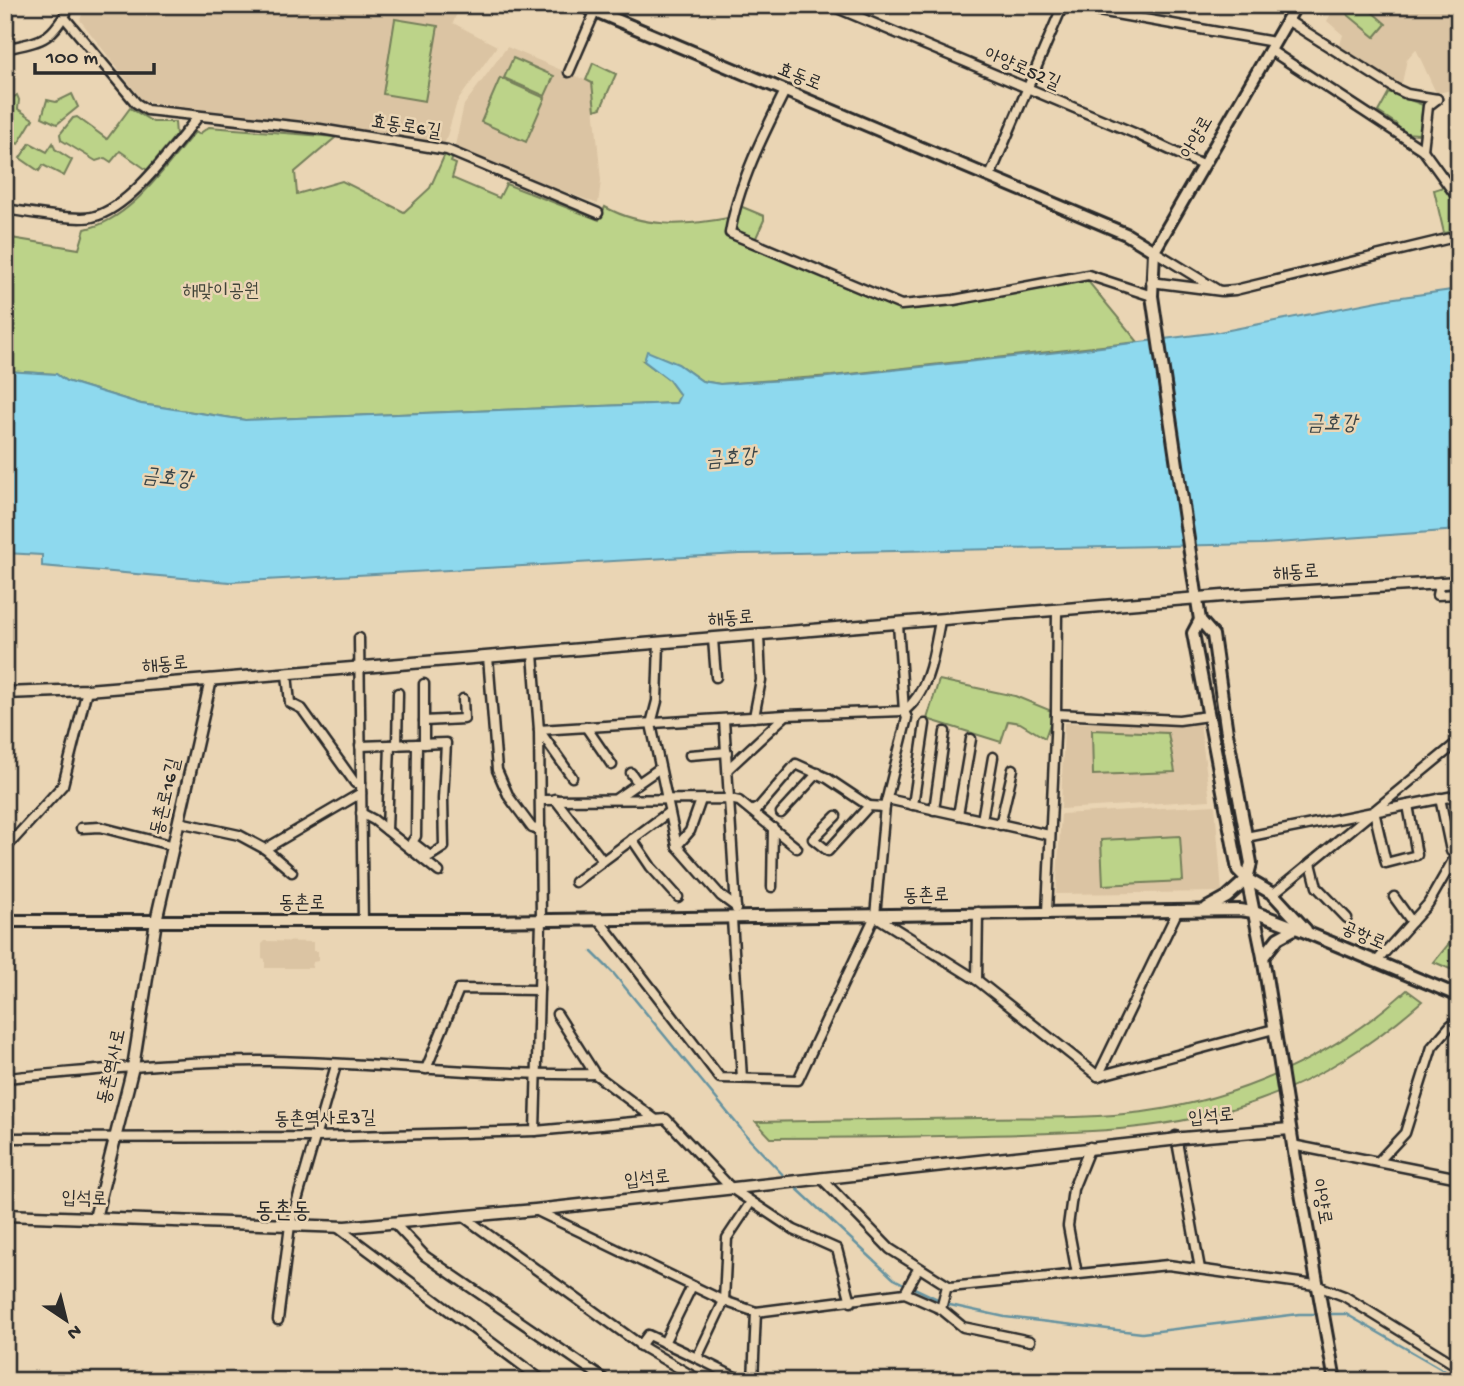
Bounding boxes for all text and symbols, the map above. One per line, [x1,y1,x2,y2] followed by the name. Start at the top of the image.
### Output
[35,32,154,76] scale bar
[980,44,1064,96] street label: 아양로52길
[45,47,98,72] text: 100 m
[773,59,825,97] street label: 효동로
[369,111,443,145] street label: 효동로6길
[1177,112,1219,164] street label: 아양로
[183,281,259,304] park label: 해맞이공원
[1307,413,1359,438] water label: 금호강
[705,445,759,475] water label: 금호강
[140,465,196,495] water label: 금호강
[1272,561,1320,587] street label: 해동로
[707,607,755,633] street label: 해동로
[141,653,189,679] street label: 해동로
[147,756,187,838] street label: 동촌로16길
[903,885,949,909] street label: 동촌로
[279,893,325,916] street label: 동촌로
[1337,917,1389,957] street label: 공항로
[94,1027,132,1107] street label: 동촌역사로
[1187,1105,1235,1131] street label: 입석로
[274,1108,376,1132] street label: 동촌역사로3길
[623,1166,671,1194] street label: 입석로
[1305,1177,1335,1227] street label: 아양로
[61,1188,107,1212] street label: 입석로
[255,1199,311,1226] district label: 동촌동
[32,1284,102,1354] north arrow
[62,1318,85,1344] text: N

